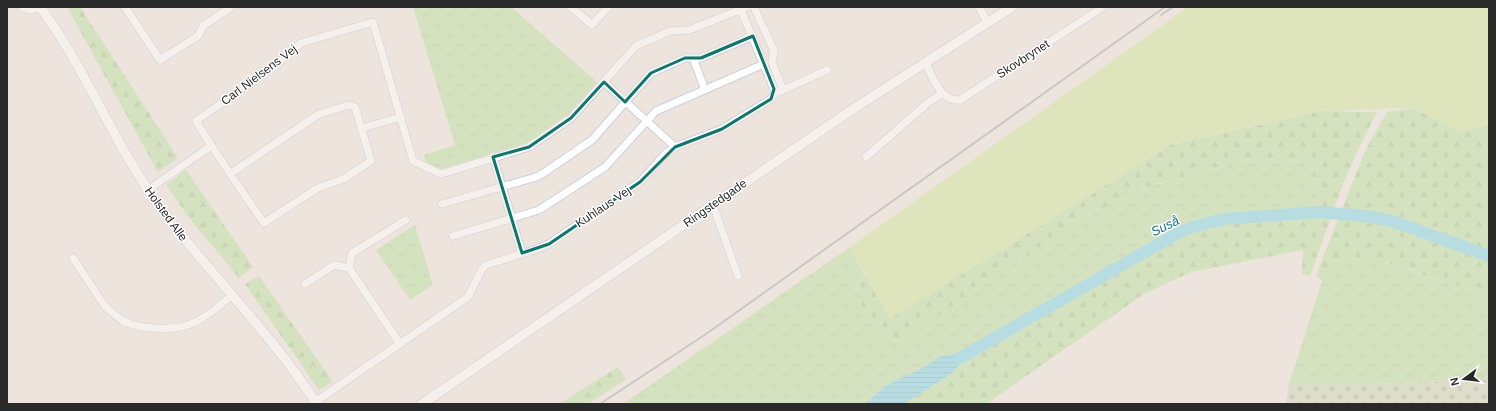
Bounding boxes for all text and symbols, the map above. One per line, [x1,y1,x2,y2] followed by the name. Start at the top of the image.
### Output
[994,36,1053,81] street label: Skovbrynet
[218,42,300,108] street label: Carl Nielsens Vej
[681,176,750,230] street label: Ringstedgade
[573,183,633,231] street label: Kuhlaus Vej
[142,184,190,244] street label: Holsted Alle
[1148,213,1182,239] water label: Suså
[1444,359,1484,399] north arrow
[1448,376,1461,387] text: N

